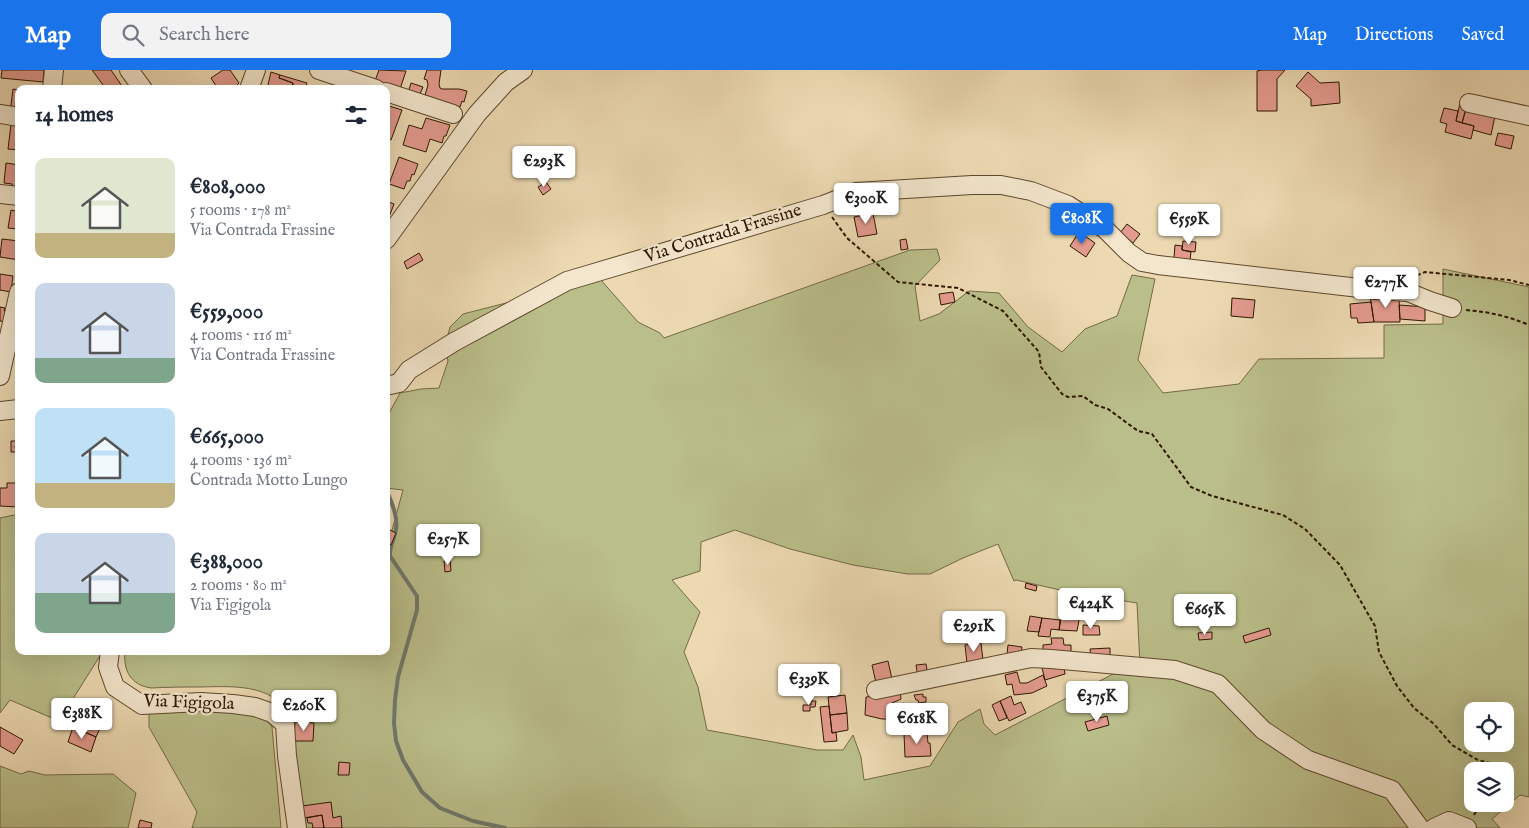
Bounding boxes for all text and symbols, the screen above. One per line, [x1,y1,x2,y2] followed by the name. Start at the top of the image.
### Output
[101,13,451,58] search box
[25,20,71,51] text: Map
[119,21,147,49] icon: search
[159,23,250,47] text: Search here
[1293,24,1327,47] text: Map
[1355,24,1433,47] text: Directions
[1461,24,1504,47] text: Saved
[342,101,370,129] icon: filters
[35,102,113,129] text: 14 homes
[509,146,579,188] pin: €293K
[523,152,565,172] text: €293K
[190,174,266,201] text: €808,000
[75,178,135,238] icon: home
[831,182,901,225] pin: €300K
[845,189,887,209] text: €300K
[641,199,804,269] street label: Via Contrada Frassine
[190,201,291,221] text: 5 rooms · 178 m²
[1047,202,1117,245] pin: €808K
[1154,204,1224,246] pin: €559K
[1061,209,1103,229] text: €808K
[1169,210,1209,230] text: €559K
[190,221,335,241] text: Via Contrada Frassine
[1351,266,1421,309] pin: €277K
[1364,273,1408,293] text: €277K
[190,299,263,326] text: €559,000
[75,303,135,363] icon: home
[190,326,292,346] text: 4 rooms · 116 m²
[190,346,335,366] text: Via Contrada Frassine
[190,424,264,451] text: €665,000
[75,428,135,488] icon: home
[190,451,292,471] text: 4 rooms · 136 m²
[190,471,348,491] text: Contrada Motto Lungo
[413,524,483,566] pin: €257K
[427,530,469,550] text: €257K
[190,549,263,576] text: €388,000
[75,553,135,613] icon: home
[190,576,287,596] text: 2 rooms · 80 m²
[1056,588,1126,630] pin: €424K
[1069,594,1113,614] text: €424K
[1170,594,1240,636] pin: €665K
[190,596,271,616] text: Via Figigola
[1185,600,1225,620] text: €665K
[939,610,1009,653] pin: €291K
[953,617,995,637] text: €291K
[774,664,844,706] pin: €339K
[789,670,829,690] text: €339K
[1062,680,1132,723] pin: €375K
[1077,687,1117,707] text: €375K
[142,690,235,716] street label: Via Figigola
[269,690,339,732] pin: €260K
[282,696,326,716] text: €260K
[47,698,117,740] pin: €388K
[882,702,952,745] pin: €618K
[1464,702,1514,812] map controls
[1464,702,1514,752] button: locate
[62,704,102,724] text: €388K
[897,709,937,729] text: €618K
[1464,762,1514,812] button: layers

